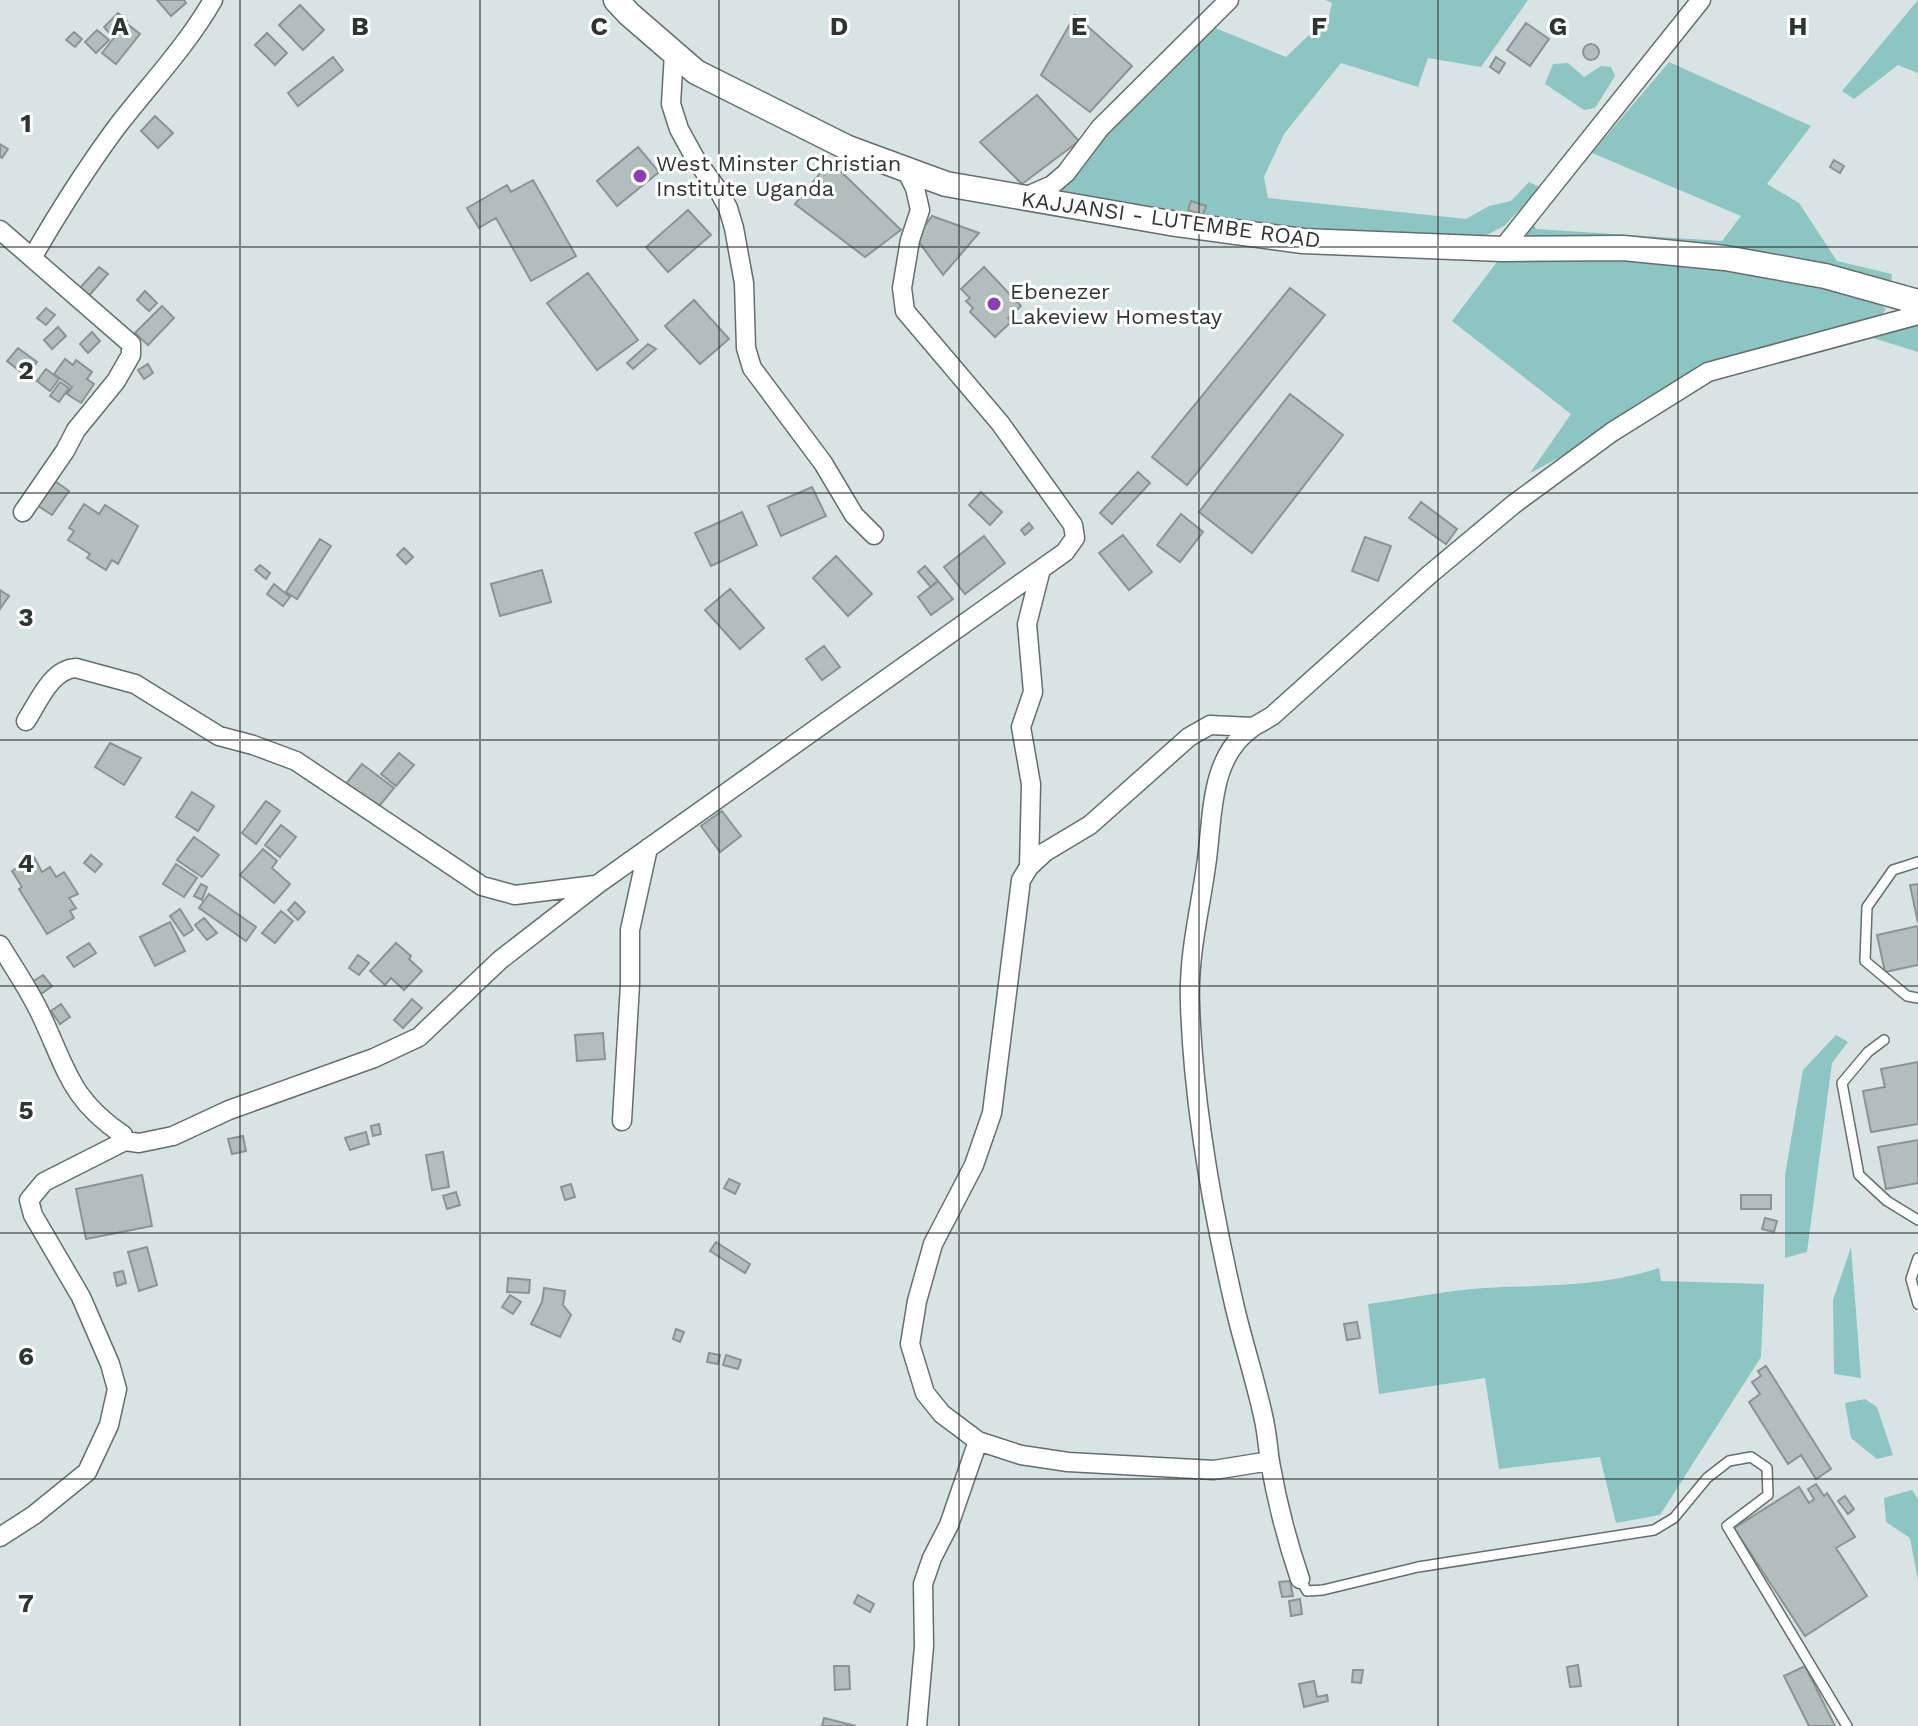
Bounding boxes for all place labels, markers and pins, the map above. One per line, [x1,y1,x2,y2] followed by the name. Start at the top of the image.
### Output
[656,151,901,201] place label: West Minster Christian Institute Uganda
[631,167,649,185] marker: West Minster Christian Institute Uganda
[1010,279,1223,329] place label: Ebenezer Lakeview Homestay
[985,295,1003,313] marker: Ebenezer Lakeview Homestay

